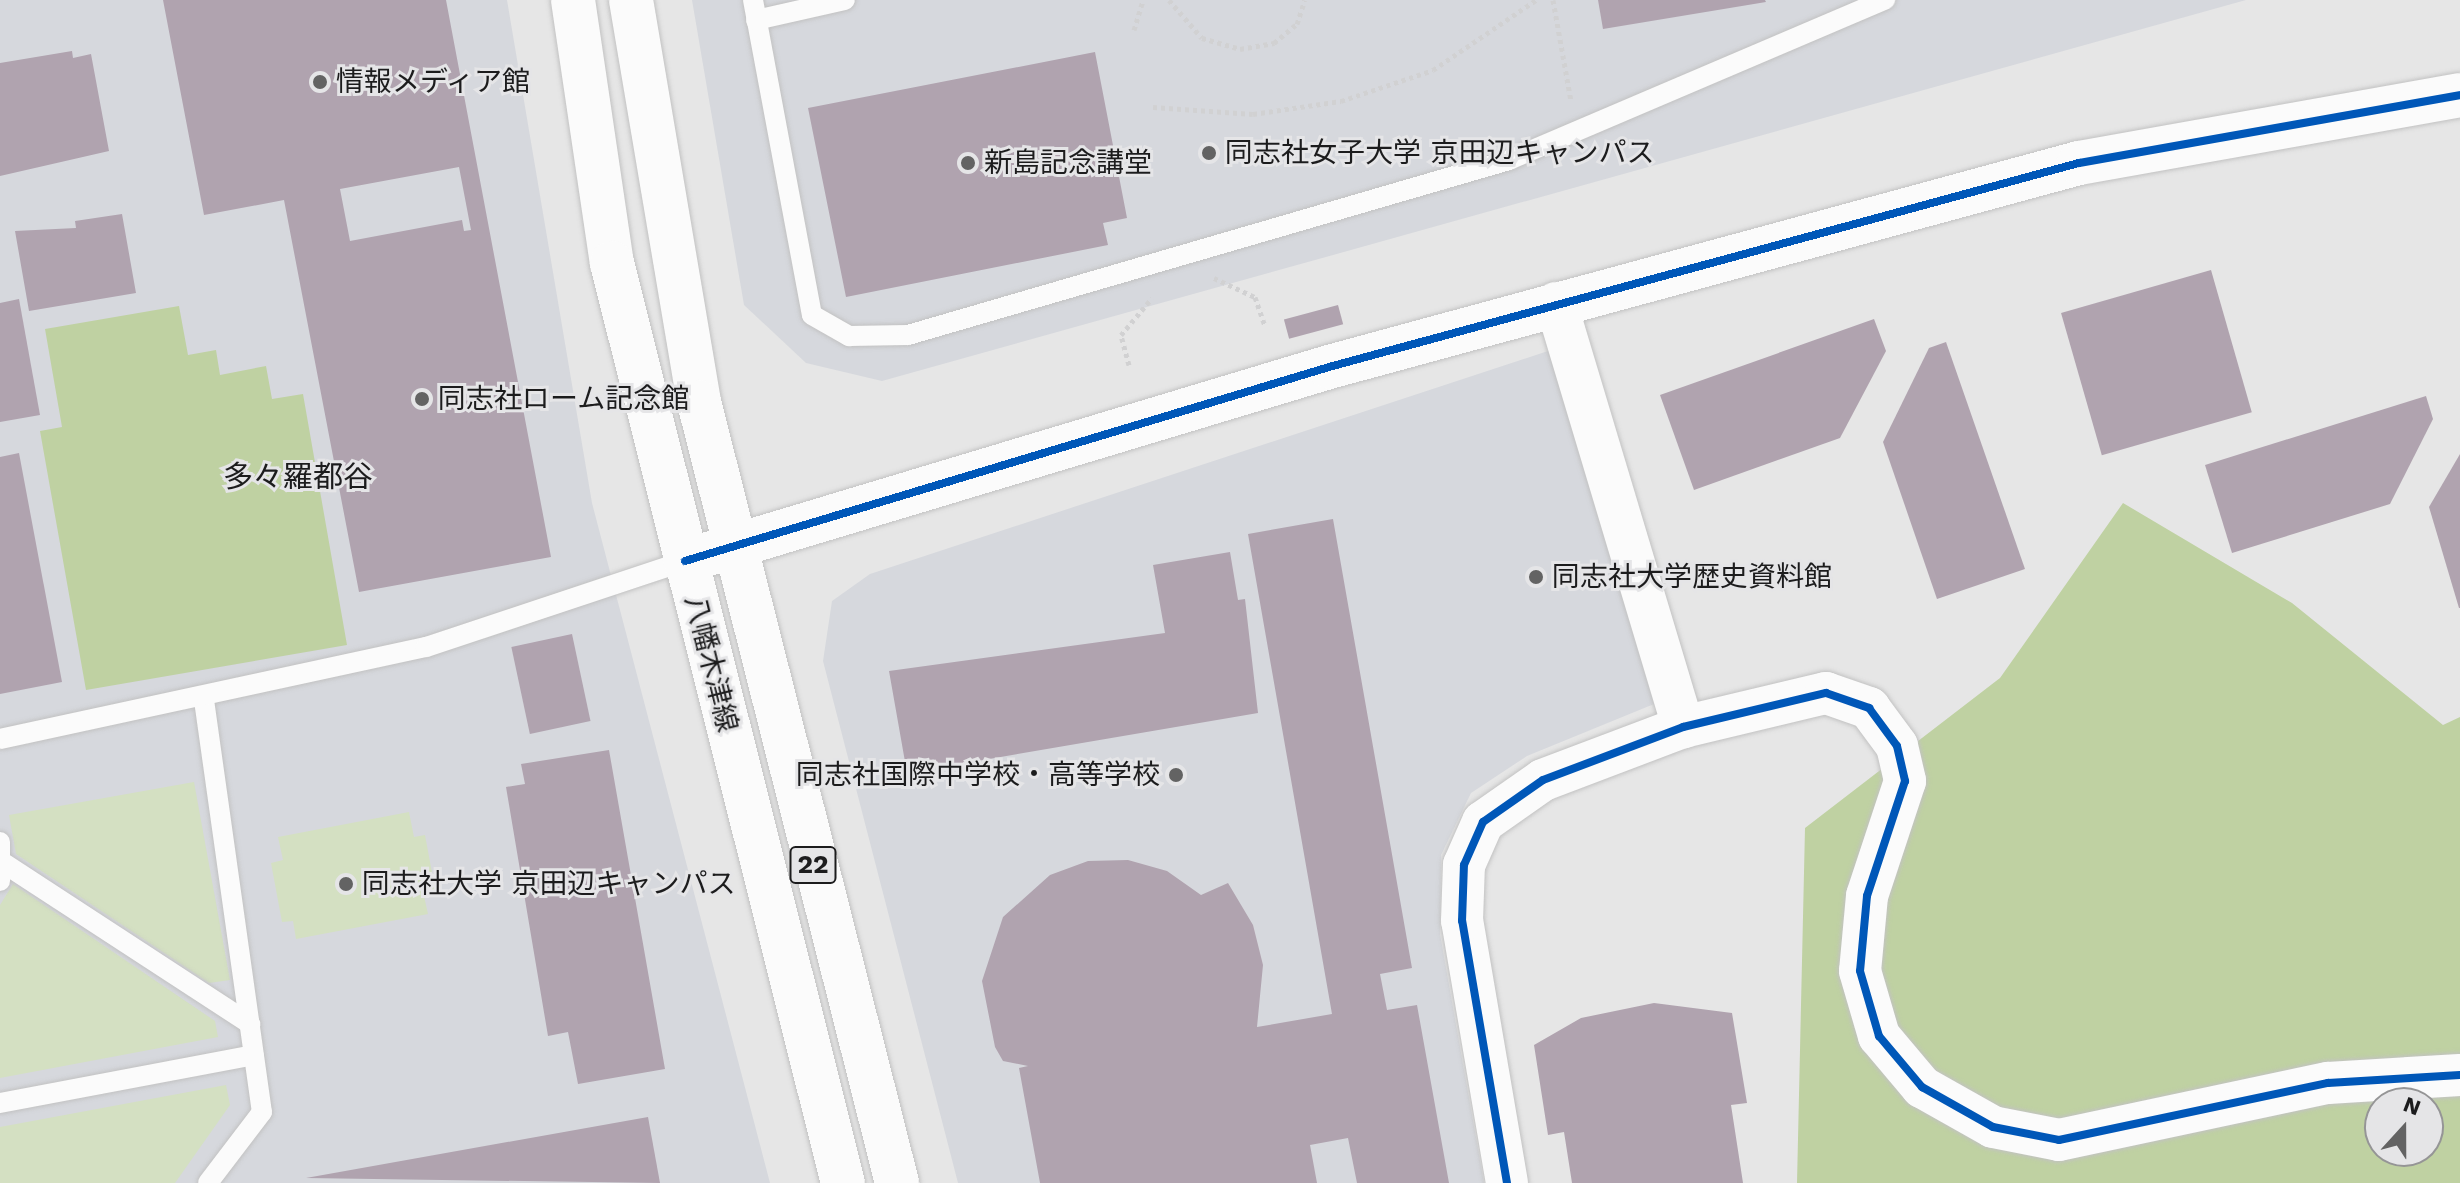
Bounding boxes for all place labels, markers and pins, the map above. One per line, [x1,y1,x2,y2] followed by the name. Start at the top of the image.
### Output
[336,65,532,99] place label: 情報メディア館
[311,73,329,91] marker: 情報メディア館
[1225,136,1655,170] place label: 同志社女子大学 京田辺キャンパス
[1200,144,1218,162] marker: 同志社女子大学 京田辺キャンパス
[984,146,1152,180] place label: 新島記念講堂
[959,154,977,172] marker: 新島記念講堂
[438,382,690,416] place label: 同志社ローム記念館
[413,390,431,408] marker: 同志社ローム記念館
[1552,560,1832,594] place label: 同志社大学歴史資料館
[1527,568,1545,586] marker: 同志社大学歴史資料館
[796,758,1160,792] place label: 同志社国際中学校・高等学校
[1167,766,1185,784] marker: 同志社国際中学校・高等学校
[362,867,736,901] place label: 同志社大学 京田辺キャンパス
[337,875,355,893] marker: 同志社大学 京田辺キャンパス

